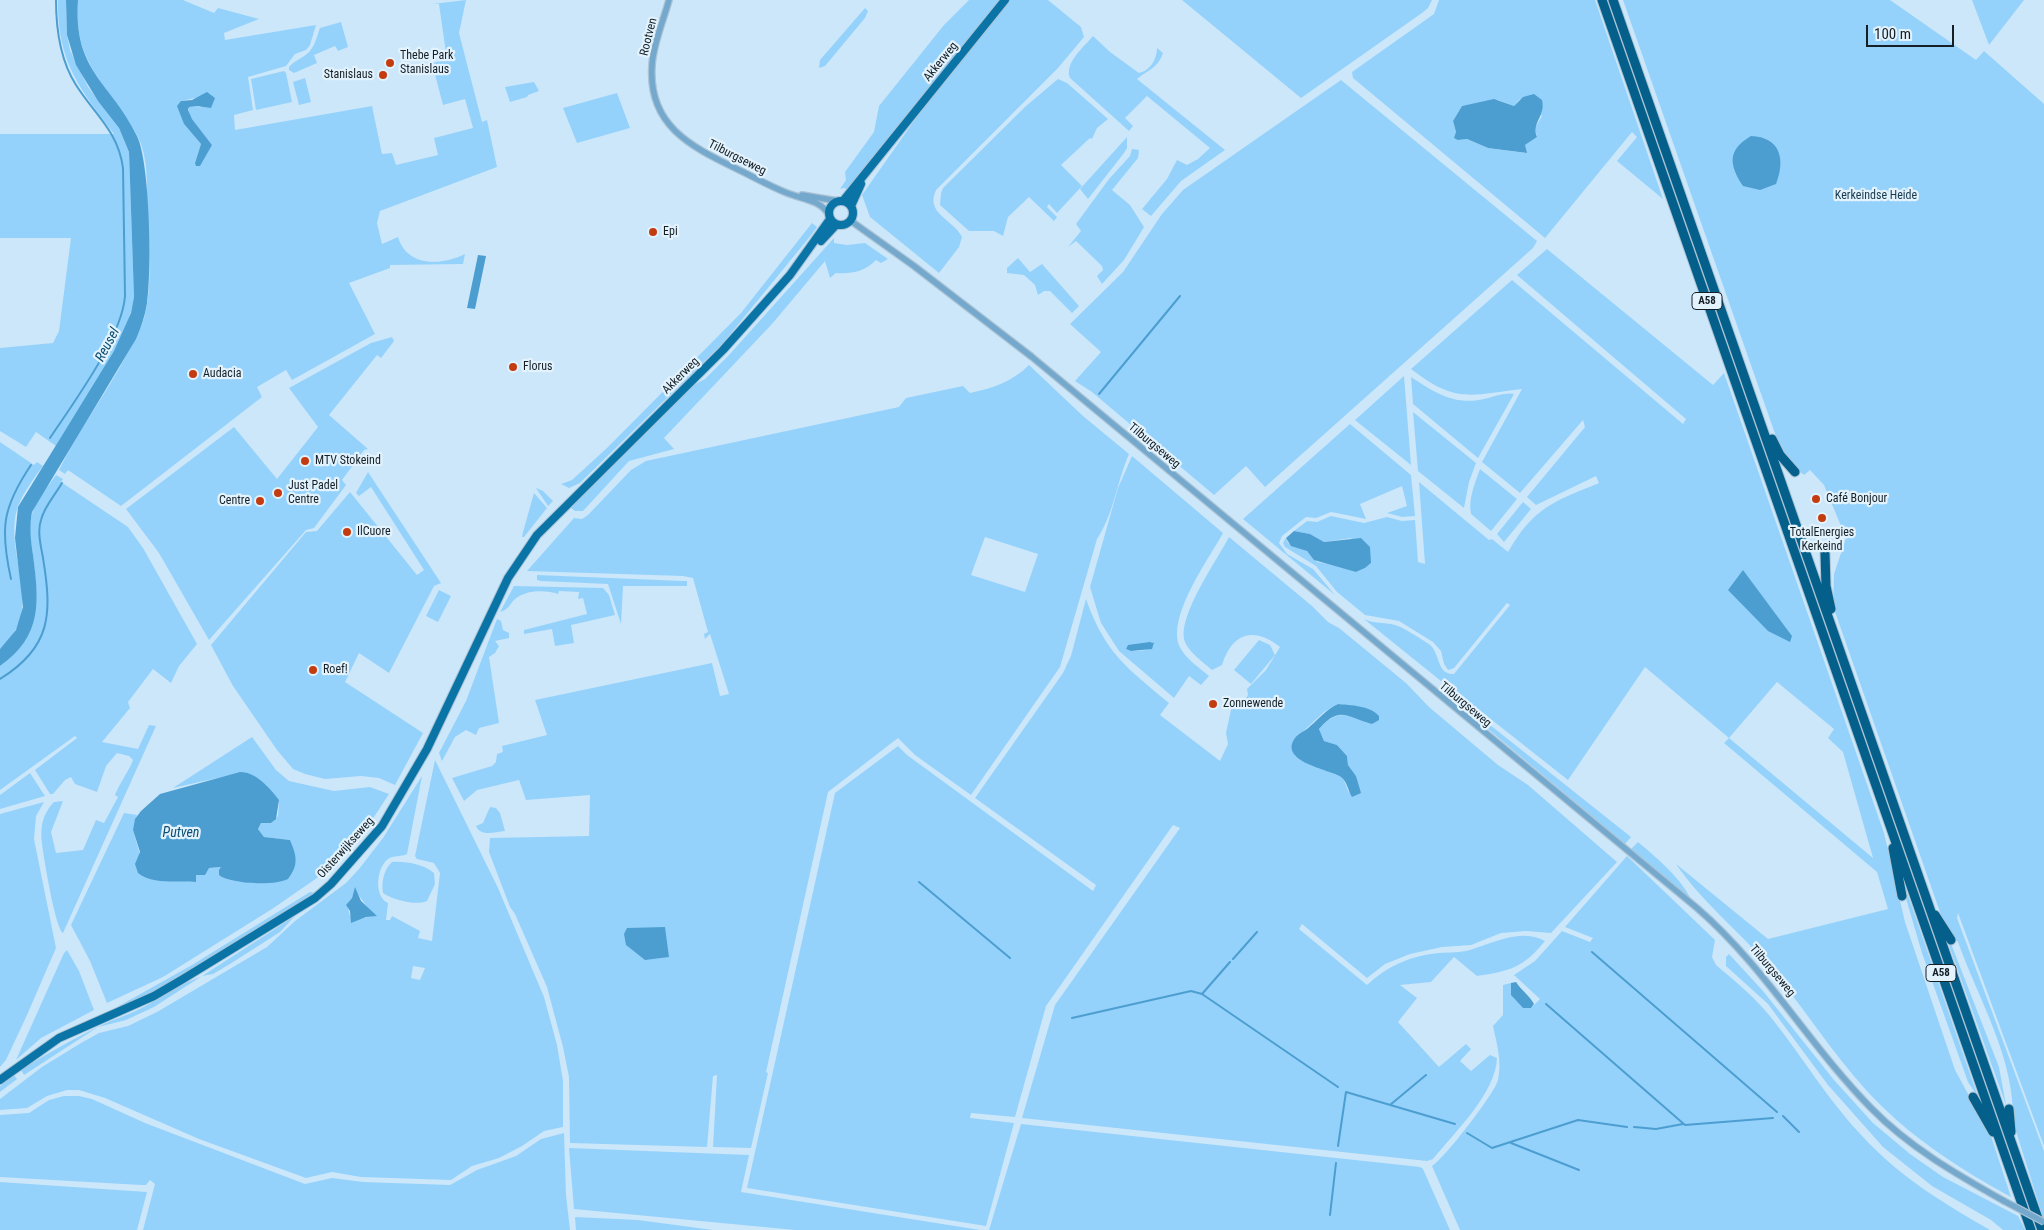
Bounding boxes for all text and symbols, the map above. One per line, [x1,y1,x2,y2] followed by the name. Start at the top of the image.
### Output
[1869,15,1956,47] scale bar
[637,17,661,57] street label: Rootven
[1874,25,1911,43] text: 100 m
[921,39,961,85] street label: Akkerweg
[400,49,453,77] place label: Thebe Park Stanislaus
[384,57,396,69] marker: Thebe Park Stanislaus
[324,68,373,82] place label: Stanislaus
[377,69,389,81] marker: Stanislaus
[705,137,769,179] street label: Tilburgseweg
[1835,189,1917,203] park label: Kerkeindse Heide
[663,225,678,239] place label: Epi
[647,226,659,238] marker: Epi
[1692,292,1722,310] road number: A58
[92,325,124,365] water label: Reusel
[660,355,702,397] street label: Akkerweg
[523,360,552,374] place label: Florus
[507,361,519,373] marker: Florus
[203,367,241,381] place label: Audacia
[187,368,199,380] marker: Audacia
[1125,420,1183,472] street label: Tilburgseweg
[315,454,381,468] place label: MTV Stokeind
[299,455,311,467] marker: MTV Stokeind
[288,479,338,507] place label: Just Padel Centre
[272,487,284,499] marker: Just Padel Centre
[1826,492,1887,506] place label: Café Bonjour
[1810,493,1822,505] marker: Café Bonjour
[219,494,250,508] place label: Centre
[254,495,266,507] marker: Centre
[1816,512,1828,524] marker: TotalEnergies Kerkeind
[357,525,391,539] place label: IlCuore
[341,526,353,538] marker: IlCuore
[1790,526,1854,554] place label: TotalEnergies Kerkeind
[323,663,348,677] place label: Roef!
[307,664,319,676] marker: Roef!
[1436,679,1494,731] street label: Tilburgseweg
[1223,697,1283,711] place label: Zonnewende
[1207,698,1219,710] marker: Zonnewende
[315,814,377,882] street label: Oisterwijkseweg
[163,825,199,841] water label: Putven
[1746,942,1798,1000] street label: Tilburgseweg
[1926,964,1956,981] road number: A58

